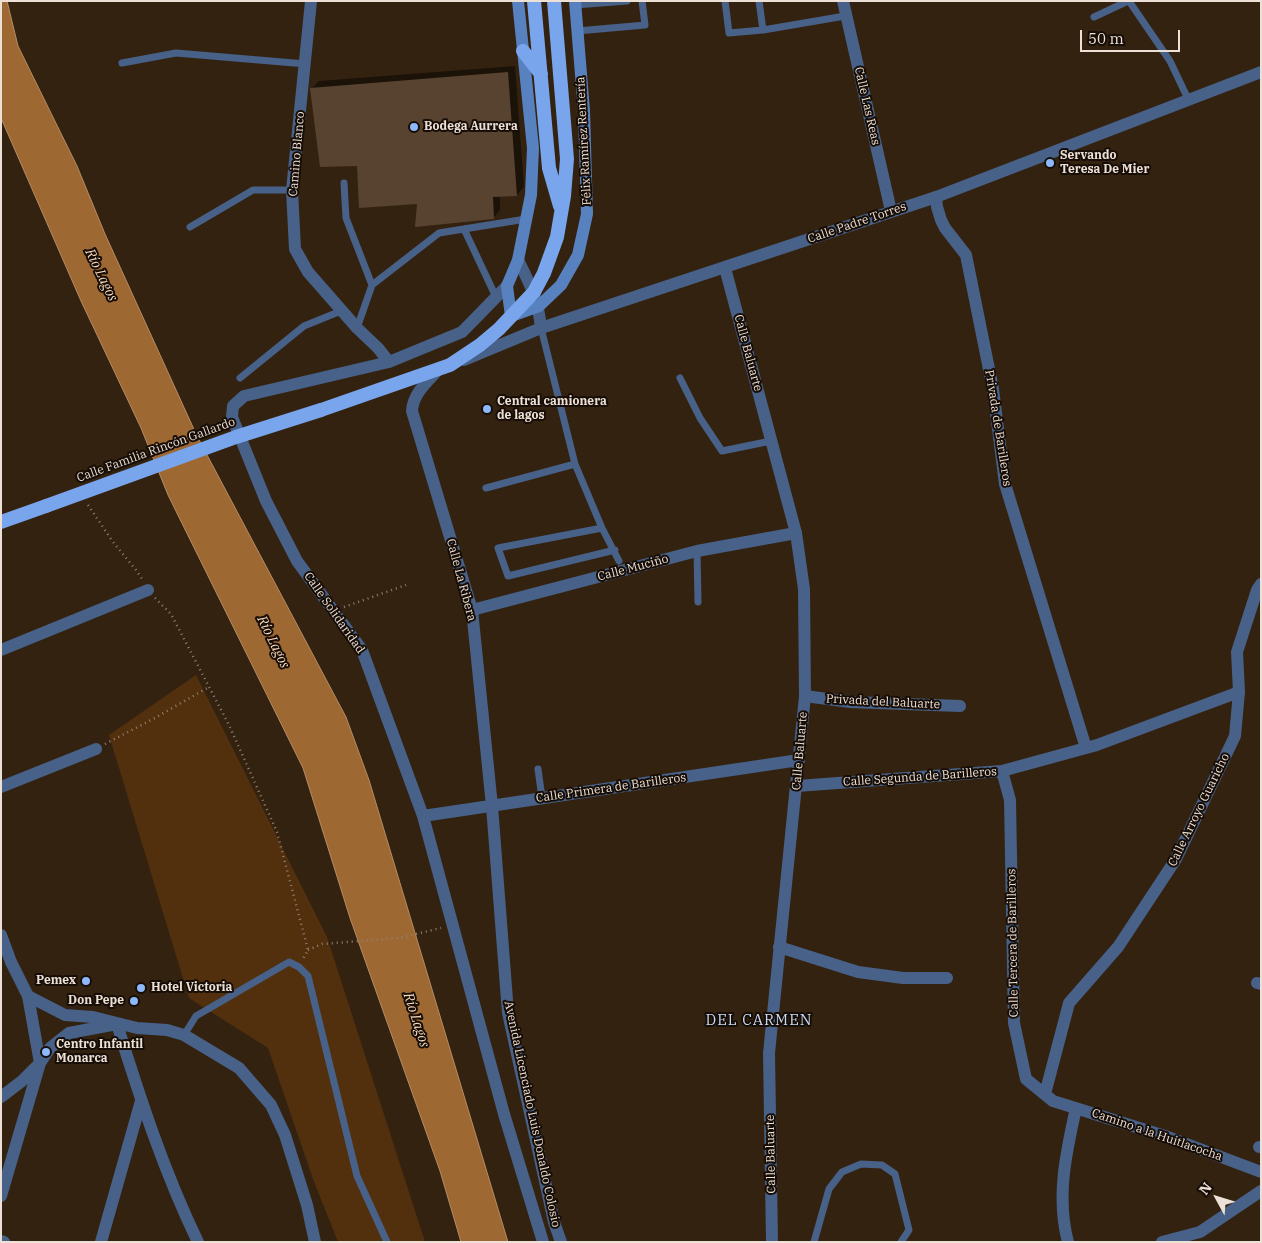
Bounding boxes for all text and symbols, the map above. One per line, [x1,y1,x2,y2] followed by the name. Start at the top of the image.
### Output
[1082,20,1182,52] scale bar
[1088,29,1124,48] text: 50 m
[851,66,883,146] street label: Calle Las Reas
[573,76,595,206] street label: Félix Ramírez Rentería
[286,111,308,197] street label: Camino Blanco
[424,120,518,134] place label: Bodega Aurrera
[408,121,420,133] marker: Bodega Aurrera
[1060,149,1149,177] place label: Servando Teresa De Mier
[1044,157,1056,169] marker: Servando Teresa De Mier
[806,199,908,247] street label: Calle Padre Torres
[81,246,121,304] water label: Río Lagos
[731,313,765,393] street label: Calle Baluarte
[982,369,1014,487] street label: Privada de Barilleros
[497,395,607,423] place label: Central camionera de lagos
[481,403,493,415] marker: Central camionera de lagos
[75,415,237,485] street label: Calle Familia Rincón Gallardo
[443,537,479,623] street label: Calle La Ribera
[596,552,670,584] street label: Calle Muciño
[301,570,367,656] street label: Calle Solidaridad
[253,613,293,671] water label: Río Lagos
[826,692,940,712] street label: Privada del Baluarte
[789,711,811,791] street label: Calle Baluarte
[1165,751,1233,869] street label: Calle Arroyo Guaricho
[843,764,997,790] street label: Calle Segunda de Barilleros
[535,770,687,806] street label: Calle Primera de Barilleros
[1005,869,1021,1017] street label: Calle Tercera de Barilleros
[36,974,76,988] place label: Pemex
[80,975,92,987] marker: Pemex
[151,981,232,995] place label: Hotel Victoria
[135,982,147,994] marker: Hotel Victoria
[399,991,433,1049] water label: Río Lagos
[68,994,124,1008] place label: Don Pepe
[128,995,140,1007] marker: Don Pepe
[501,999,563,1229] street label: Avenida Licenciado Luis Donaldo Colosio
[704,1012,814,1030] district label: DEL CARMEN
[56,1038,143,1066] place label: Centro Infantil Monarca
[40,1046,52,1058] marker: Centro Infantil Monarca
[1090,1106,1224,1164] street label: Camino a la Huitlacocha
[763,1114,779,1194] street label: Calle Baluarte
[1192,1173,1242,1223] north arrow
[1195,1179,1216,1199] text: N

